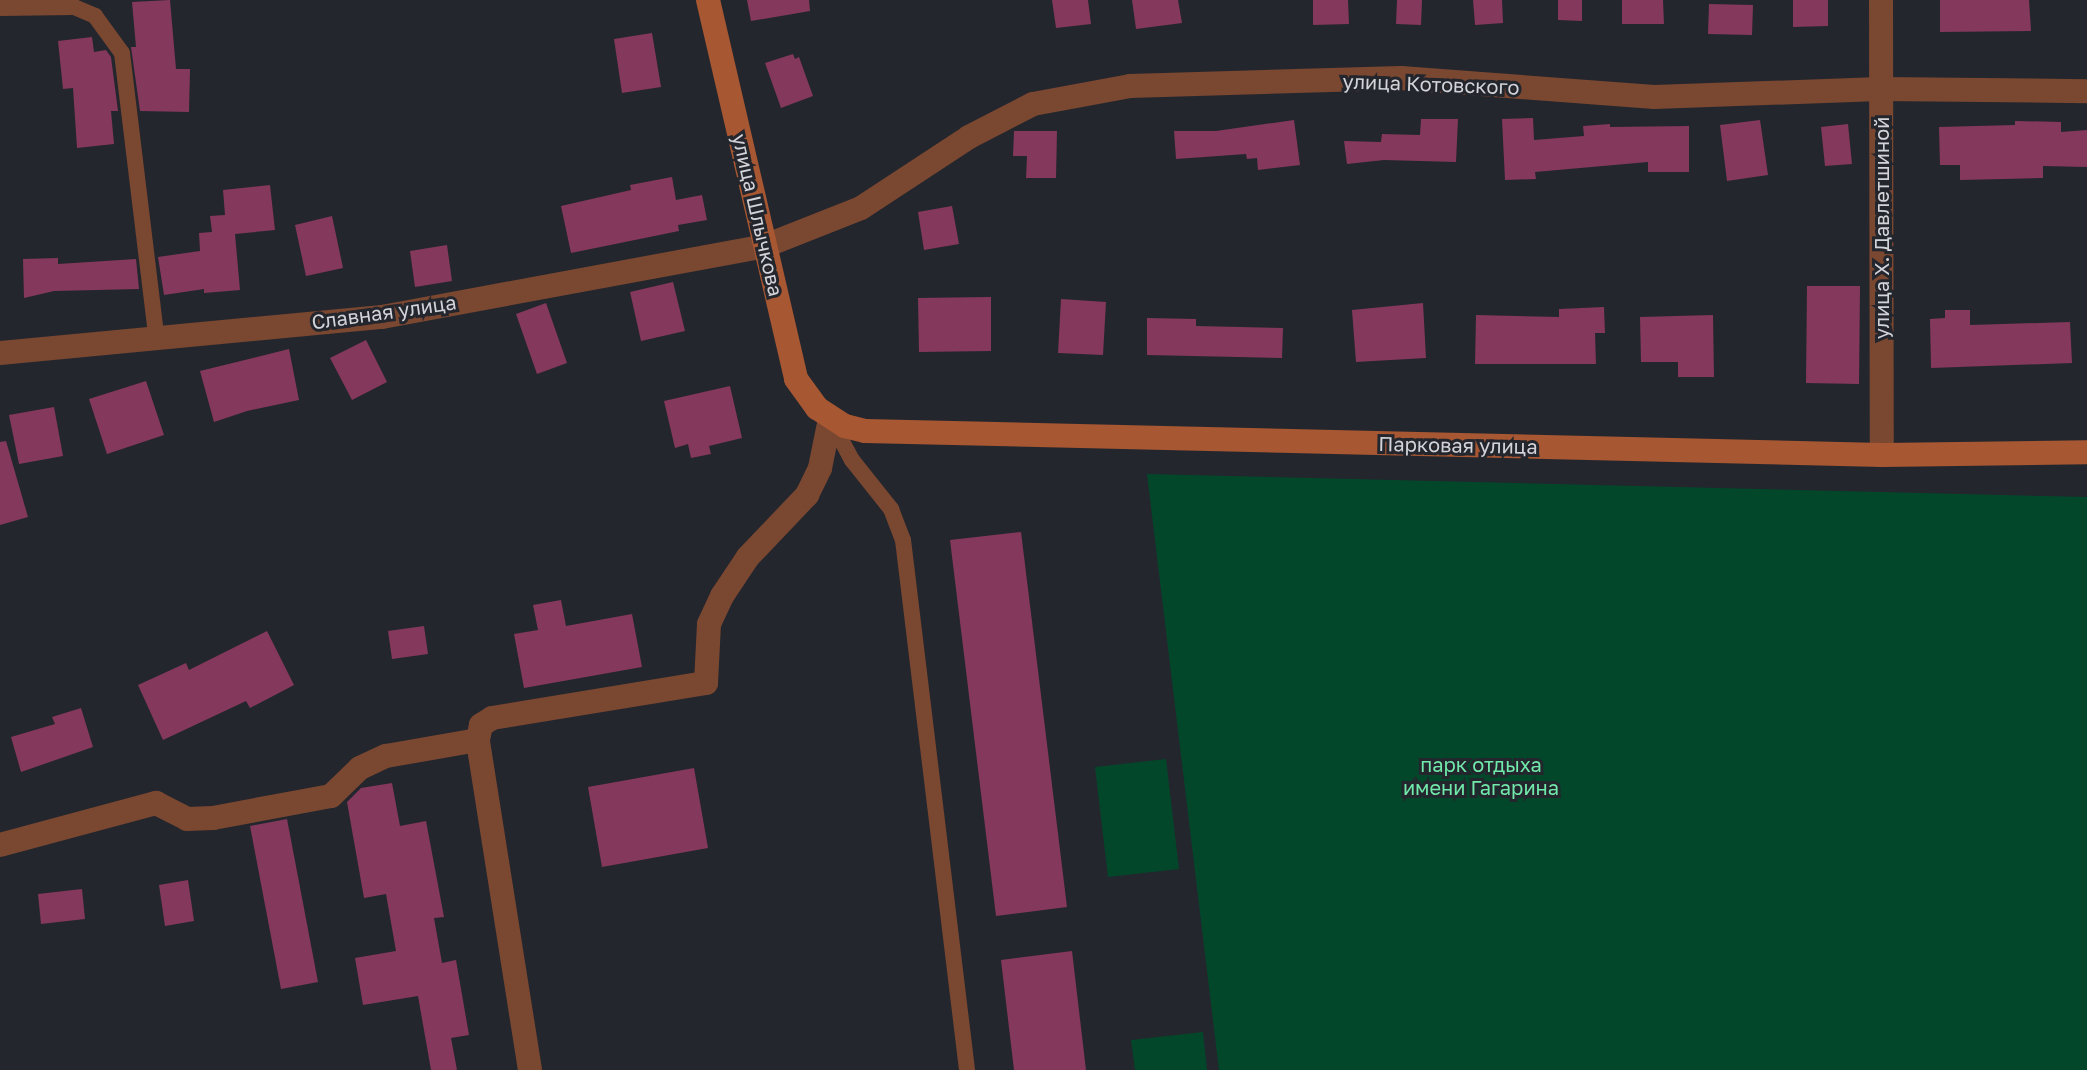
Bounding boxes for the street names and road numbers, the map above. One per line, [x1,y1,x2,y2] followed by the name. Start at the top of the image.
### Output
[1342,69,1520,99] street label: улица Котовского
[1869,117,1893,339] street label: улица Х. Давлетшиной
[728,131,788,299] street label: улица Шлычкова
[310,290,458,334] street label: Славная улица
[1378,432,1538,458] street label: Парковая улица

